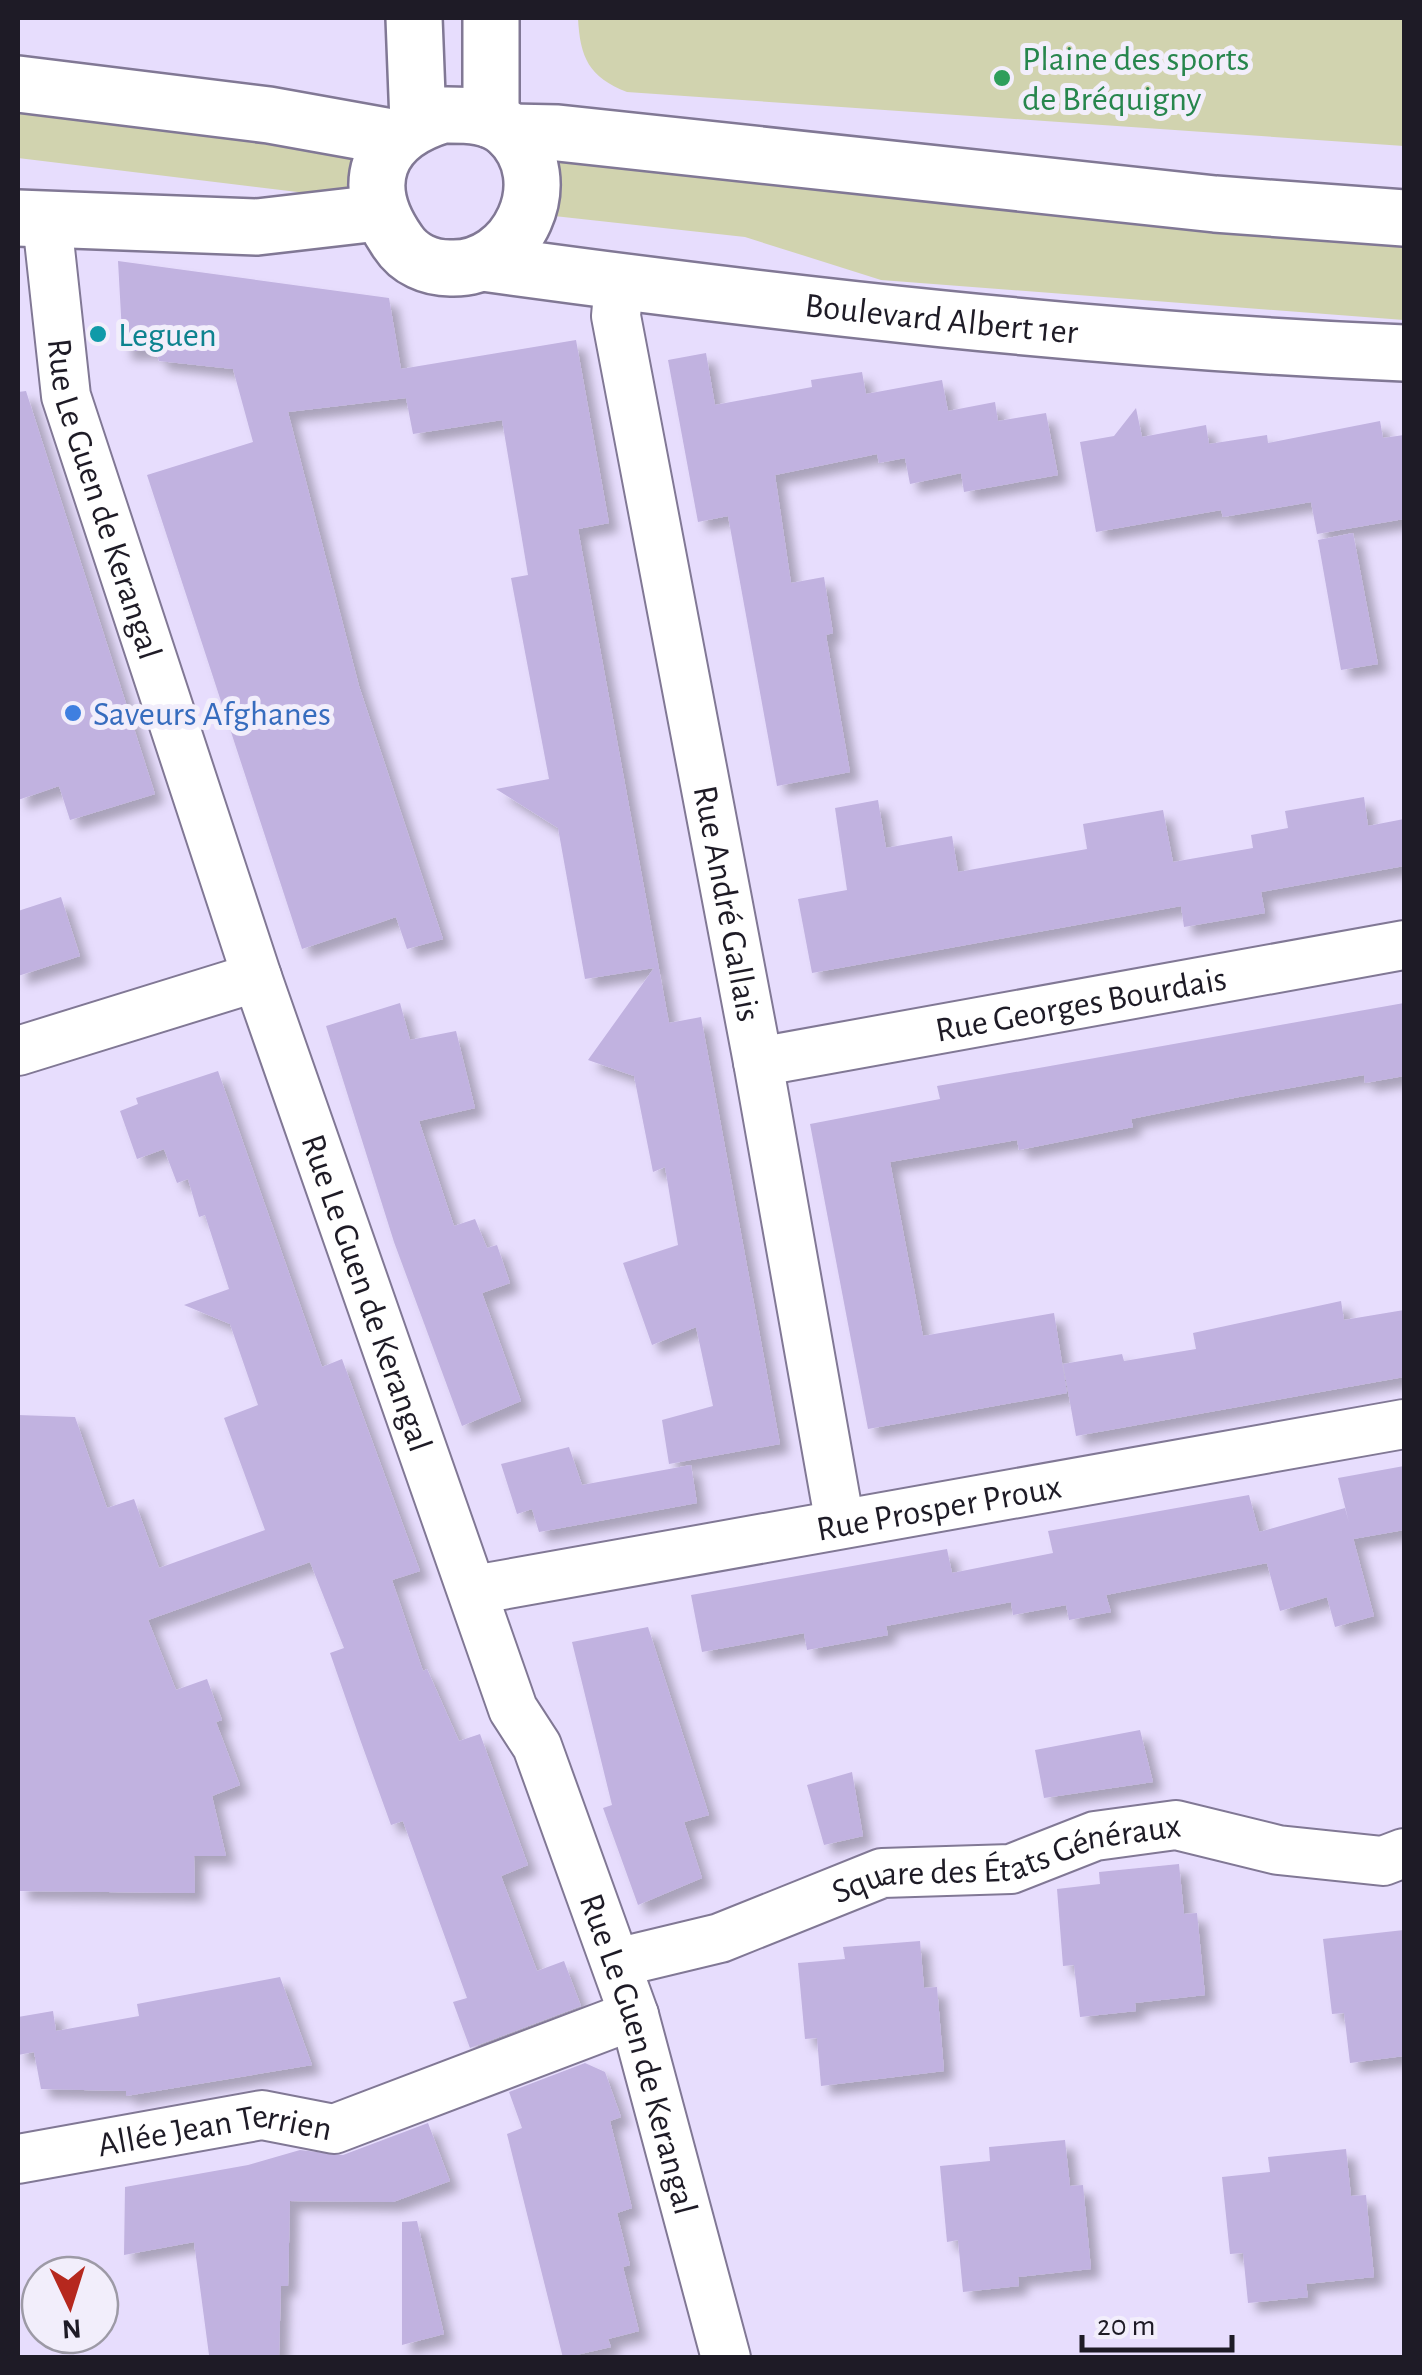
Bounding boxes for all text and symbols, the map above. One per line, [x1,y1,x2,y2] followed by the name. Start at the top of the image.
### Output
[1022,42,1249,117] place label: Plaine des sports de Bréquigny
[991,67,1013,89] marker: Plaine des sports de Bréquigny
[803,288,1080,351] street label: Boulevard Albert 1er
[118,318,217,353] place label: Leguen
[87,323,109,345] marker: Leguen
[41,337,167,664] street label: Rue Le Guen de Kerangal
[93,697,331,732] place label: Saveurs Afghanes
[62,702,84,724] marker: Saveurs Afghanes
[687,783,766,1025] street label: Rue André Gallais
[933,961,1229,1049] street label: Rue Georges Bourdais
[294,1130,438,1456] street label: Rue Le Guen de Kerangal
[814,1470,1064,1548] street label: Rue Prosper Proux
[827,1809,1183,1910] street label: Square des États Généraux
[573,1889,703,2218] street label: Rue Le Guen de Kerangal
[95,2098,335,2163] street label: Allée Jean Terrien
[20,2255,120,2355] north arrow
[1082,2290,1232,2352] scale bar
[1097,2311,1155,2341] text: 20 m
[61,2313,82,2343] text: N

